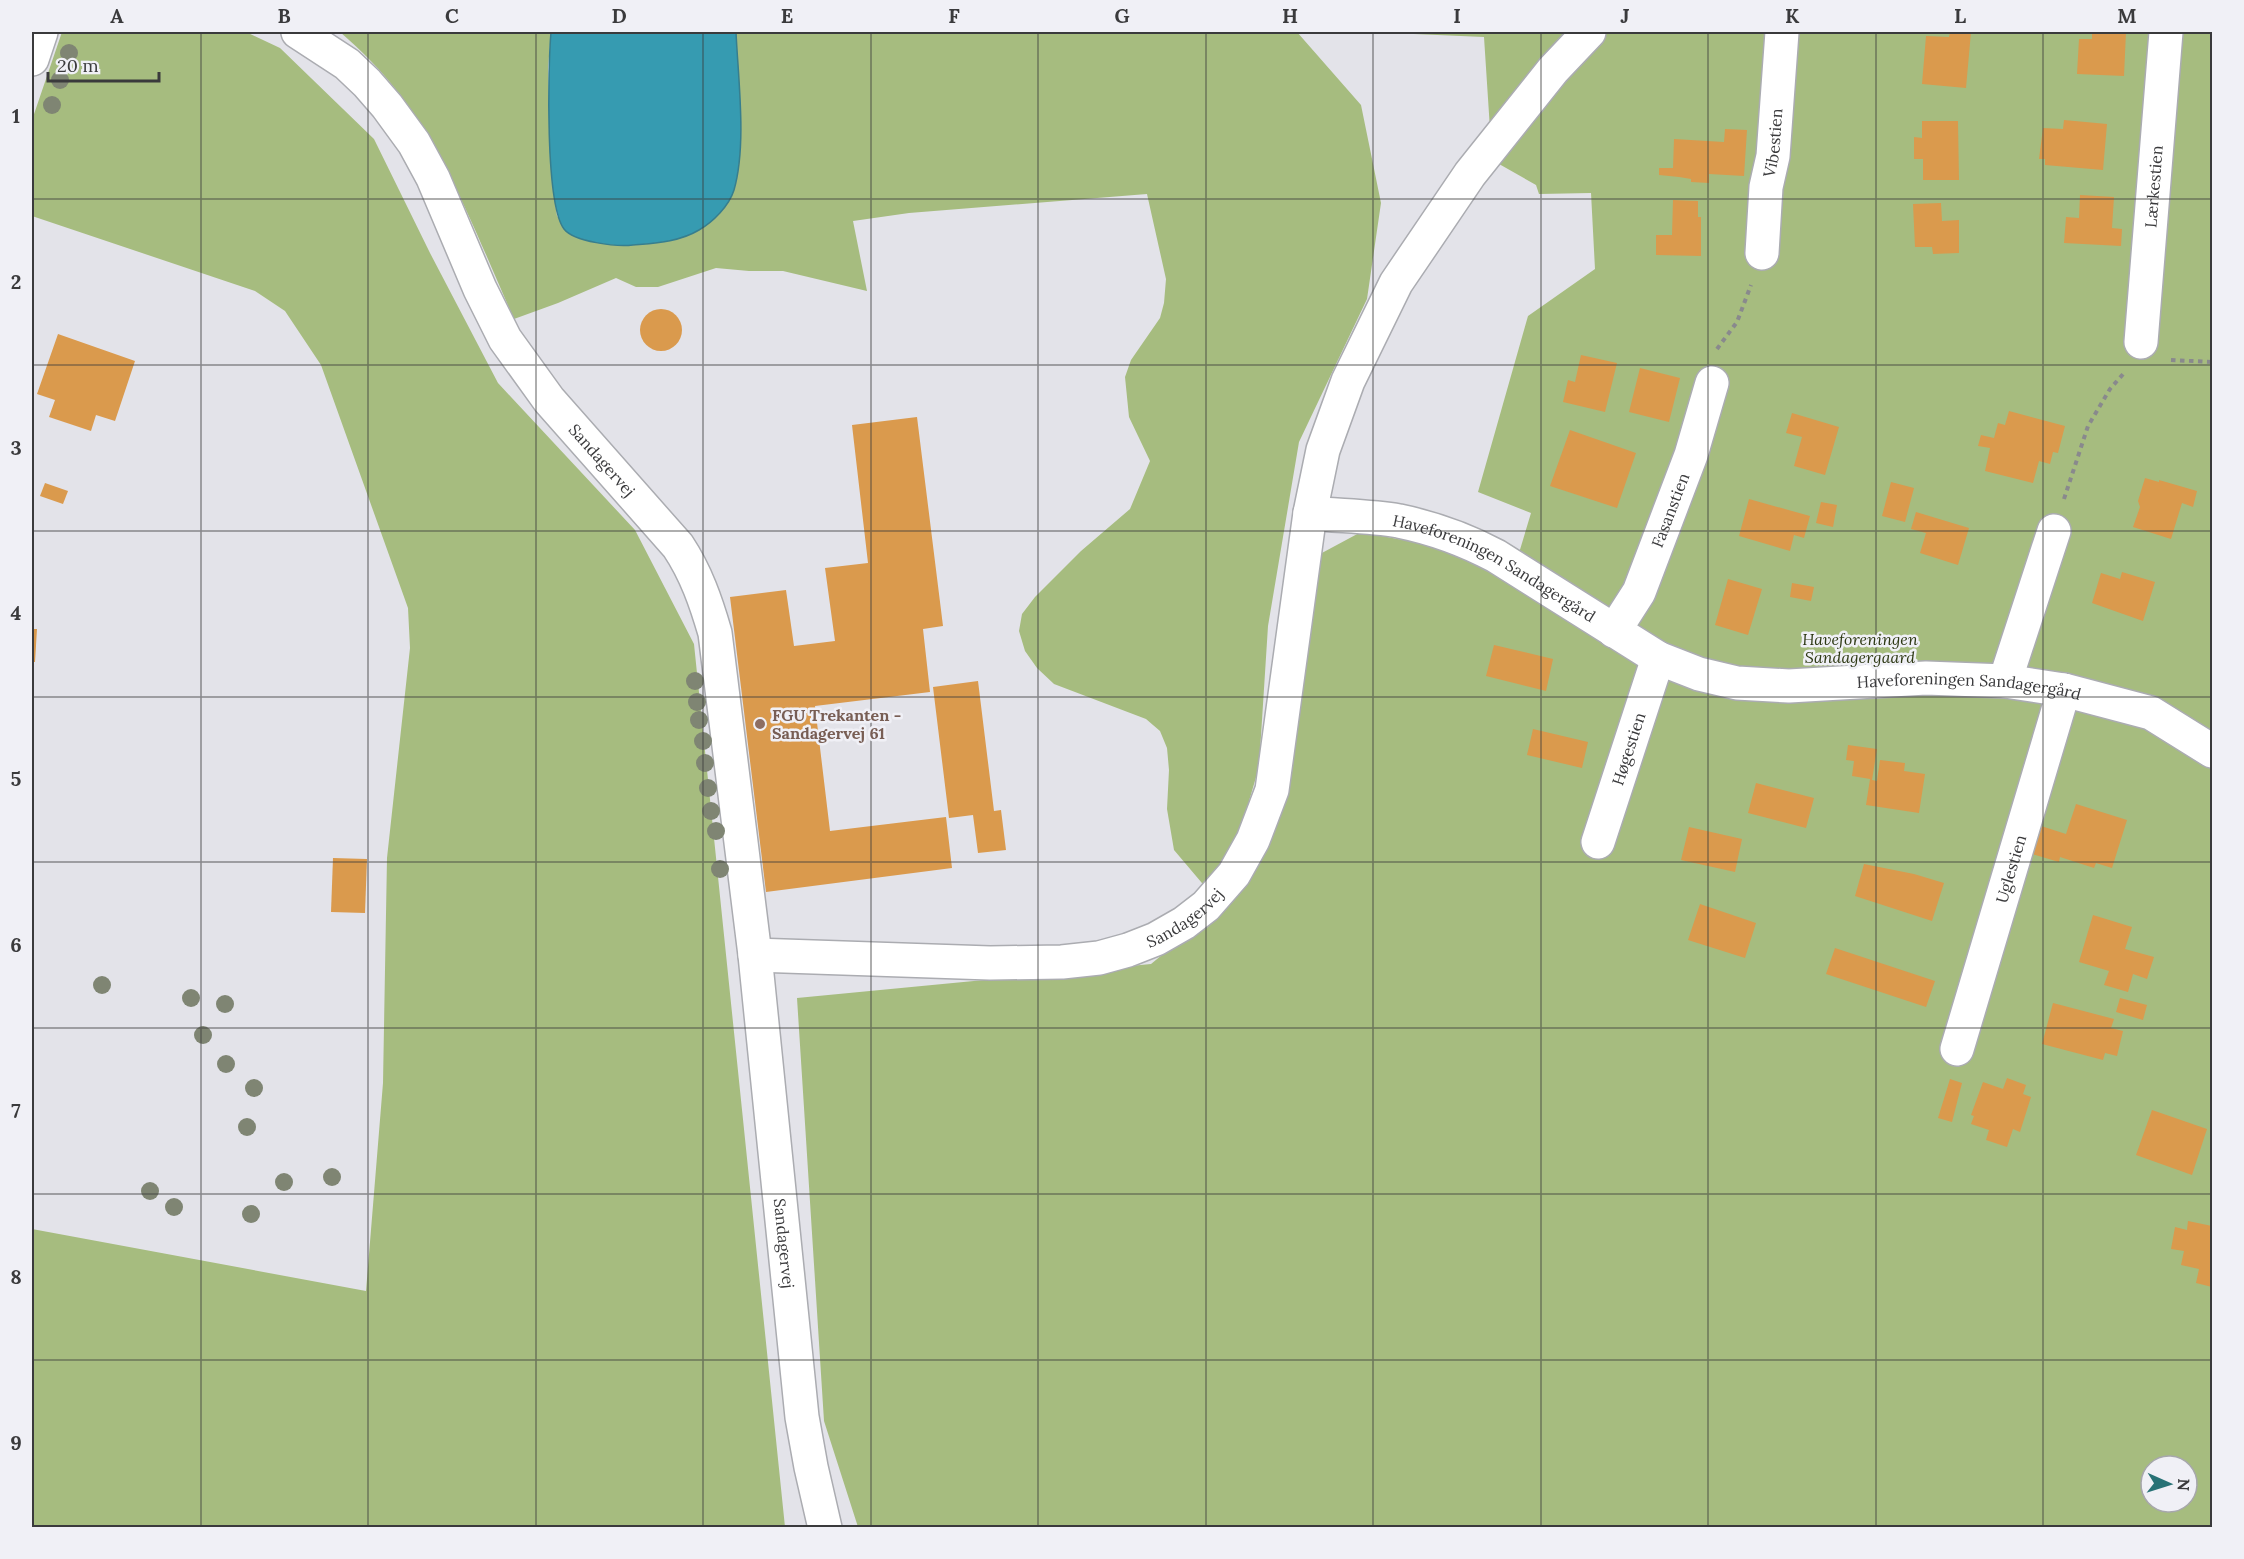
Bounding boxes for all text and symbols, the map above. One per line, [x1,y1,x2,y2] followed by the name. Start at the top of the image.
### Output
[110,3,124,28] text: A
[277,3,291,28] text: B
[445,3,459,28] text: C
[611,3,627,28] text: D
[781,3,793,28] text: E
[948,3,960,28] text: F
[1114,3,1130,28] text: G
[1282,3,1298,28] text: H
[1453,3,1461,28] text: I
[1620,3,1630,28] text: J
[1785,3,1800,28] text: K
[1954,3,1966,28] text: L
[2117,3,2137,28] text: M
[48,45,159,83] scale bar
[57,54,99,77] text: 20 m
[12,103,20,128] text: 1
[1758,107,1786,180] street label: Vibestien
[2140,144,2167,228] street label: Lærkestien
[11,269,21,294] text: 2
[565,420,639,501] street label: Sandagervej
[10,435,22,460] text: 3
[1647,470,1693,550] street label: Fasanstien
[1391,510,1600,626] street label: Haveforeningen Sandagergård
[11,600,22,625] text: 4
[1802,629,1918,667] park label: Haveforeningen Sandagergaard
[1856,668,2084,704] street label: Haveforeningen Sandagergård
[772,705,901,743] place label: FGU Trekanten - Sandagervej 61
[1607,710,1650,788] street label: Høgestien
[753,717,767,731] marker: FGU Trekanten - Sandagervej 61
[11,766,22,791] text: 5
[1991,832,2030,905] street label: Uglestien
[1143,884,1227,952] street label: Sandagervej
[10,932,22,957] text: 6
[11,1098,21,1123] text: 7
[770,1197,799,1289] street label: Sandagervej
[10,1264,22,1289] text: 8
[10,1430,22,1455] text: 9
[2139,1454,2199,1514] north arrow
[2174,1478,2194,1491] text: N

